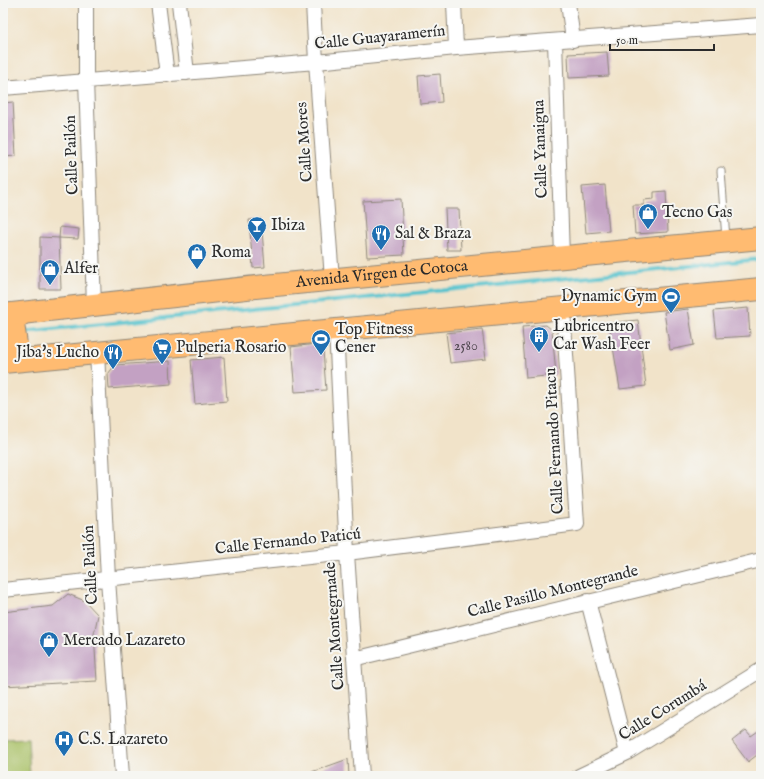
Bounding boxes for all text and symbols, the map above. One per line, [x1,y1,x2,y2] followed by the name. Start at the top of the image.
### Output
[314,21,447,55] street label: Calle Guayaramerín
[610,26,714,52] scale bar
[616,33,638,48] text: 50 m
[529,99,553,199] street label: Calle Yanaigua
[292,101,318,183] street label: Calle Mores
[61,114,83,195] street label: Calle Pailón
[637,202,659,230] shop icon: Tecno Gas
[662,203,733,223] place label: Tecno Gas
[246,215,268,243] bar icon: Ibiza
[271,216,305,236] place label: Ibiza
[370,223,392,251] restaurant icon: Sal & Braza
[395,224,471,244] place label: Sal & Braza
[186,242,208,270] shop icon: Roma
[211,243,251,263] place label: Roma
[294,256,469,293] street label: Avenida Virgen de Cotoca
[39,258,61,286] shop icon: Alfer
[63,259,98,279] place label: Alfer
[660,286,682,314] sports icon: Dynamic Gym
[561,287,657,307] place label: Dynamic Gym
[553,317,650,355] place label: Lubricentro Car Wash Feer
[335,320,413,358] place label: Top Fitness Cener
[528,325,550,353] building icon: Lubricentro Car Wash Feer
[310,328,332,356] sports icon: Top Fitness Cener
[151,337,173,365] supermarket icon: Pulperia Rosario
[454,337,478,355] house number: 2580
[176,338,287,358] place label: Pulperia Rosario
[102,342,124,370] restaurant icon: Jiba's Lucho
[14,343,99,363] place label: Jiba's Lucho
[541,367,569,515] street label: Calle Fernando Pitacu
[79,524,103,605] street label: Calle Pailón
[214,524,362,560] street label: Calle Fernando Paticú
[321,561,349,691] street label: Calle Montegrnade
[466,561,640,623] street label: Calle Pasillo Montegrande
[38,630,60,658] shop icon: Mercado Lazareto
[63,631,186,651] place label: Mercado Lazareto
[615,676,711,746] street label: Calle Corumbá
[53,729,75,757] hospital icon: C.S. Lazareto
[78,730,168,750] place label: C.S. Lazareto

